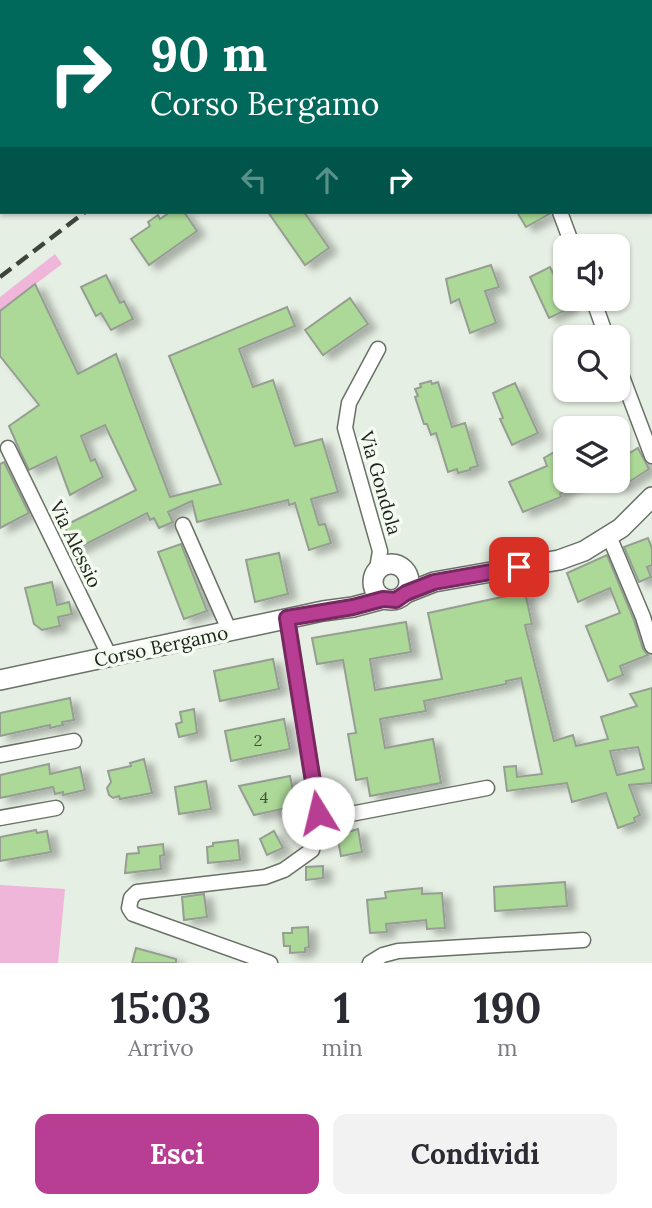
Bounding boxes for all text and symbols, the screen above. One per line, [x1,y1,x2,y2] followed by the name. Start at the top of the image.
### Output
[150,22,267,84] text: 90 m
[35,28,126,119] icon: right
[150,83,379,124] text: Corso Bergamo
[235,161,273,199] icon: left
[308,161,346,199] icon: ahead
[381,161,419,199] icon: right
[553,234,630,493] map controls
[553,234,630,311] button: sound
[553,325,630,402] button: search
[553,416,630,493] button: layers
[354,427,407,538] street label: Via Gondola
[44,496,107,591] street label: Via Alessio
[489,537,549,597] pin
[500,548,538,586] icon: arrive
[92,620,230,672] street label: Corso Bergamo
[254,730,262,750] house number: 2
[281,776,355,850] position arrow
[260,787,269,807] house number: 4
[111,981,211,1035] text: 15:03
[334,981,351,1035] text: 1
[473,981,541,1035] text: 190
[128,1033,194,1062] text: Arrivo
[322,1033,363,1062] text: min
[497,1033,518,1062] text: m
[35,1114,319,1194] button: Esci
[333,1114,617,1194] button: Condividi

